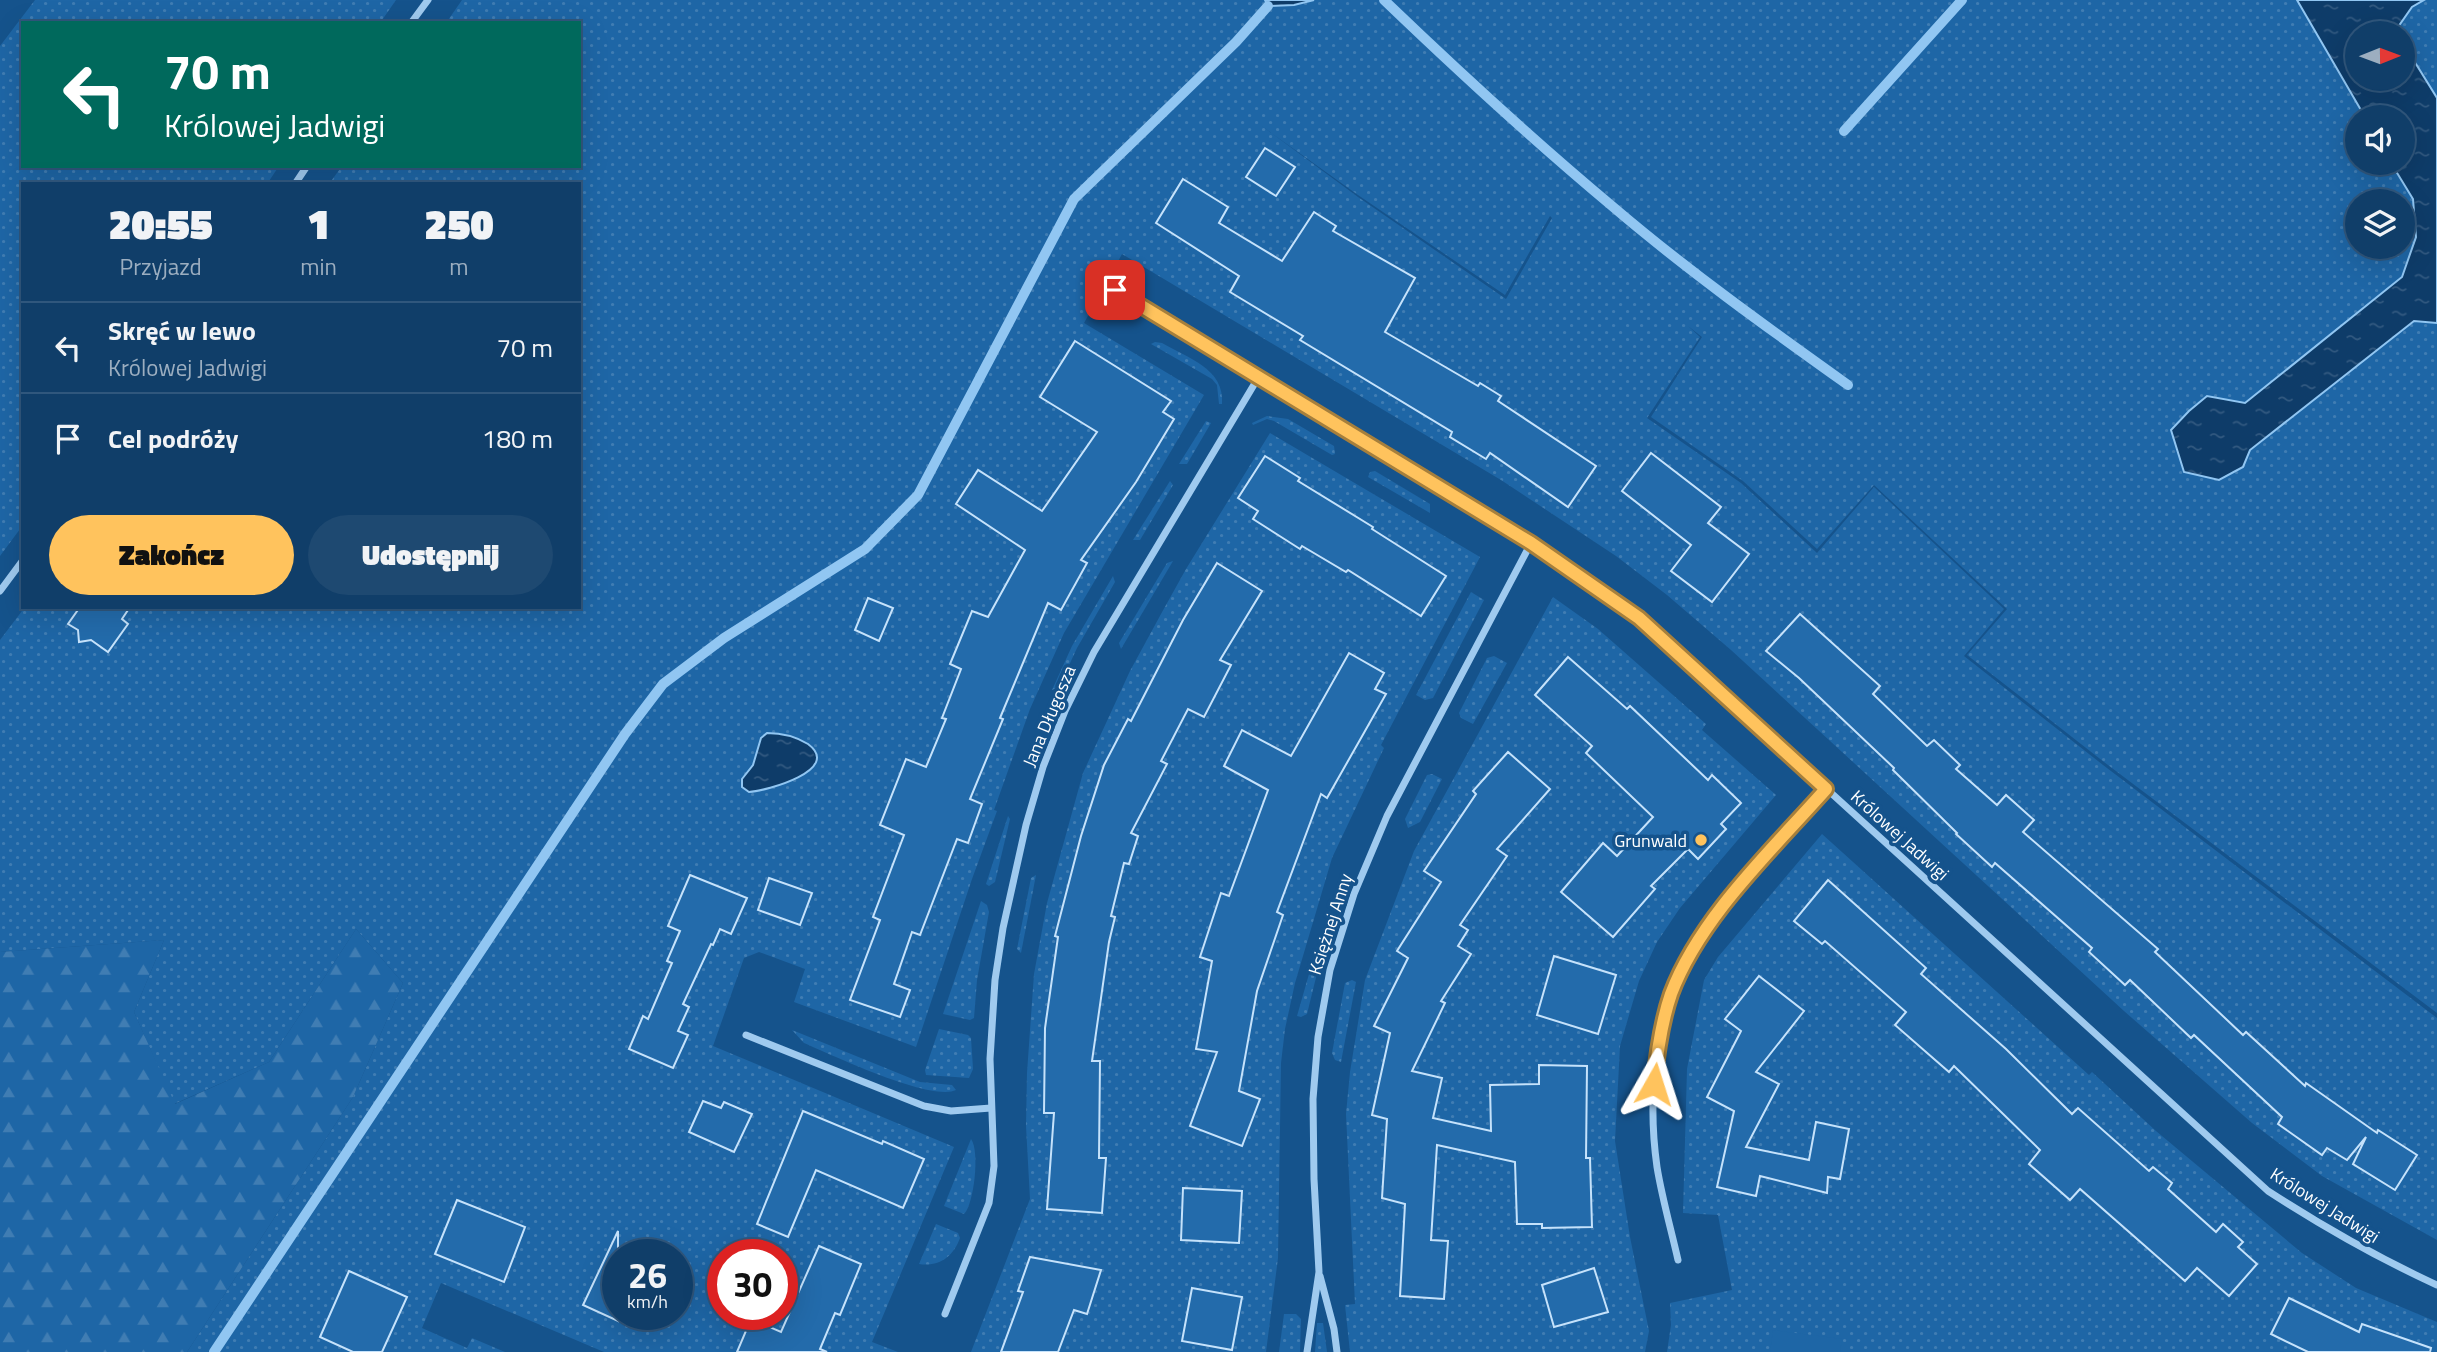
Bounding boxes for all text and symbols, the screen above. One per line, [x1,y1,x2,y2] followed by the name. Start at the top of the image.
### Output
[2345,21,2415,91] north arrow
[2345,21,2415,259] map controls
[164,33,271,108] text: 70 m
[49,49,140,140] icon: left
[164,101,385,149] text: Królowej Jadwigi
[2345,105,2415,175] button: sound
[2345,189,2415,259] button: layers
[108,191,213,255] text: 20:55
[307,191,330,255] text: 1
[424,191,494,255] text: 250
[120,249,202,284] text: Przyjazd
[300,249,337,284] text: min
[449,249,469,284] text: m
[1085,260,1145,320] pin
[1096,271,1134,309] icon: arrive
[108,311,256,350] text: Skręć w lewo
[496,328,553,367] text: 70 m
[49,329,87,367] icon: left
[108,350,267,385] text: Królowej Jadwigi
[108,419,238,458] text: Cel podróży
[482,419,553,458] text: 180 m
[49,420,87,458] icon: arrive
[49,515,294,595] button: Zakończ
[308,515,553,595] button: Udostępnij
[1015,661,1083,771] street label: Jana Długosza
[1845,783,1955,887] street label: Królowej Jadwigi
[1614,827,1687,854] place label: Grunwald
[1693,832,1709,848] marker: Grunwald
[1301,870,1359,978] street label: Księżnej Anny
[1617,1047,1691,1121] position arrow
[2265,1161,2385,1249] street label: Królowej Jadwigi
[707,1239,798,1330] speed limit sign: 30
[628,1248,667,1302] text: 26
[627,1288,668,1315] text: km/h

